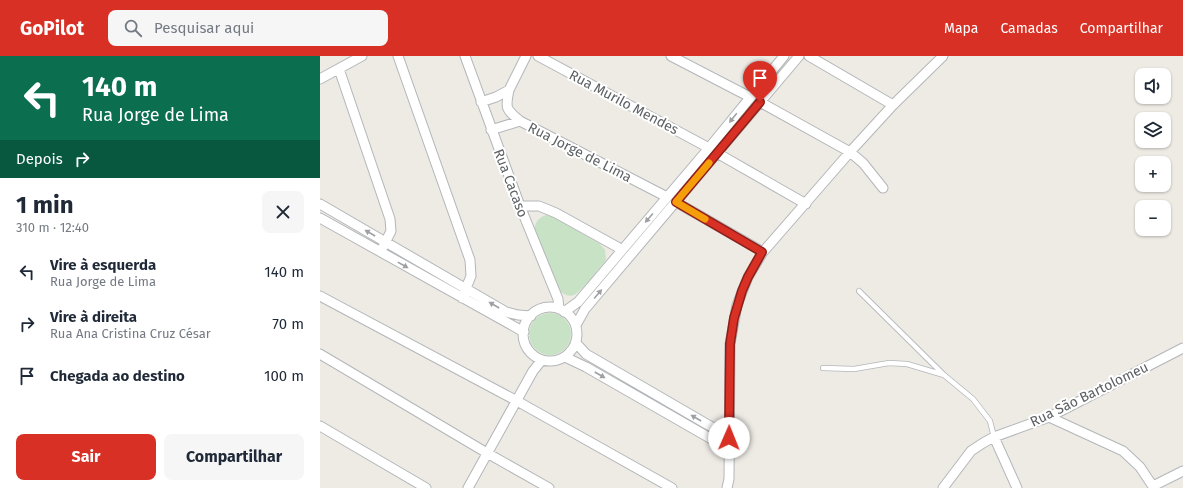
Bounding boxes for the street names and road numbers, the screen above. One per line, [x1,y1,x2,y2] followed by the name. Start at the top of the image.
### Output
[566,66,682,139] street label: Rua Murilo Mendes
[525,119,635,186] street label: Rua Jorge de Lima
[490,147,531,220] street label: Rua Cacaso
[1027,358,1151,431] street label: Rua São Bartolomeu

